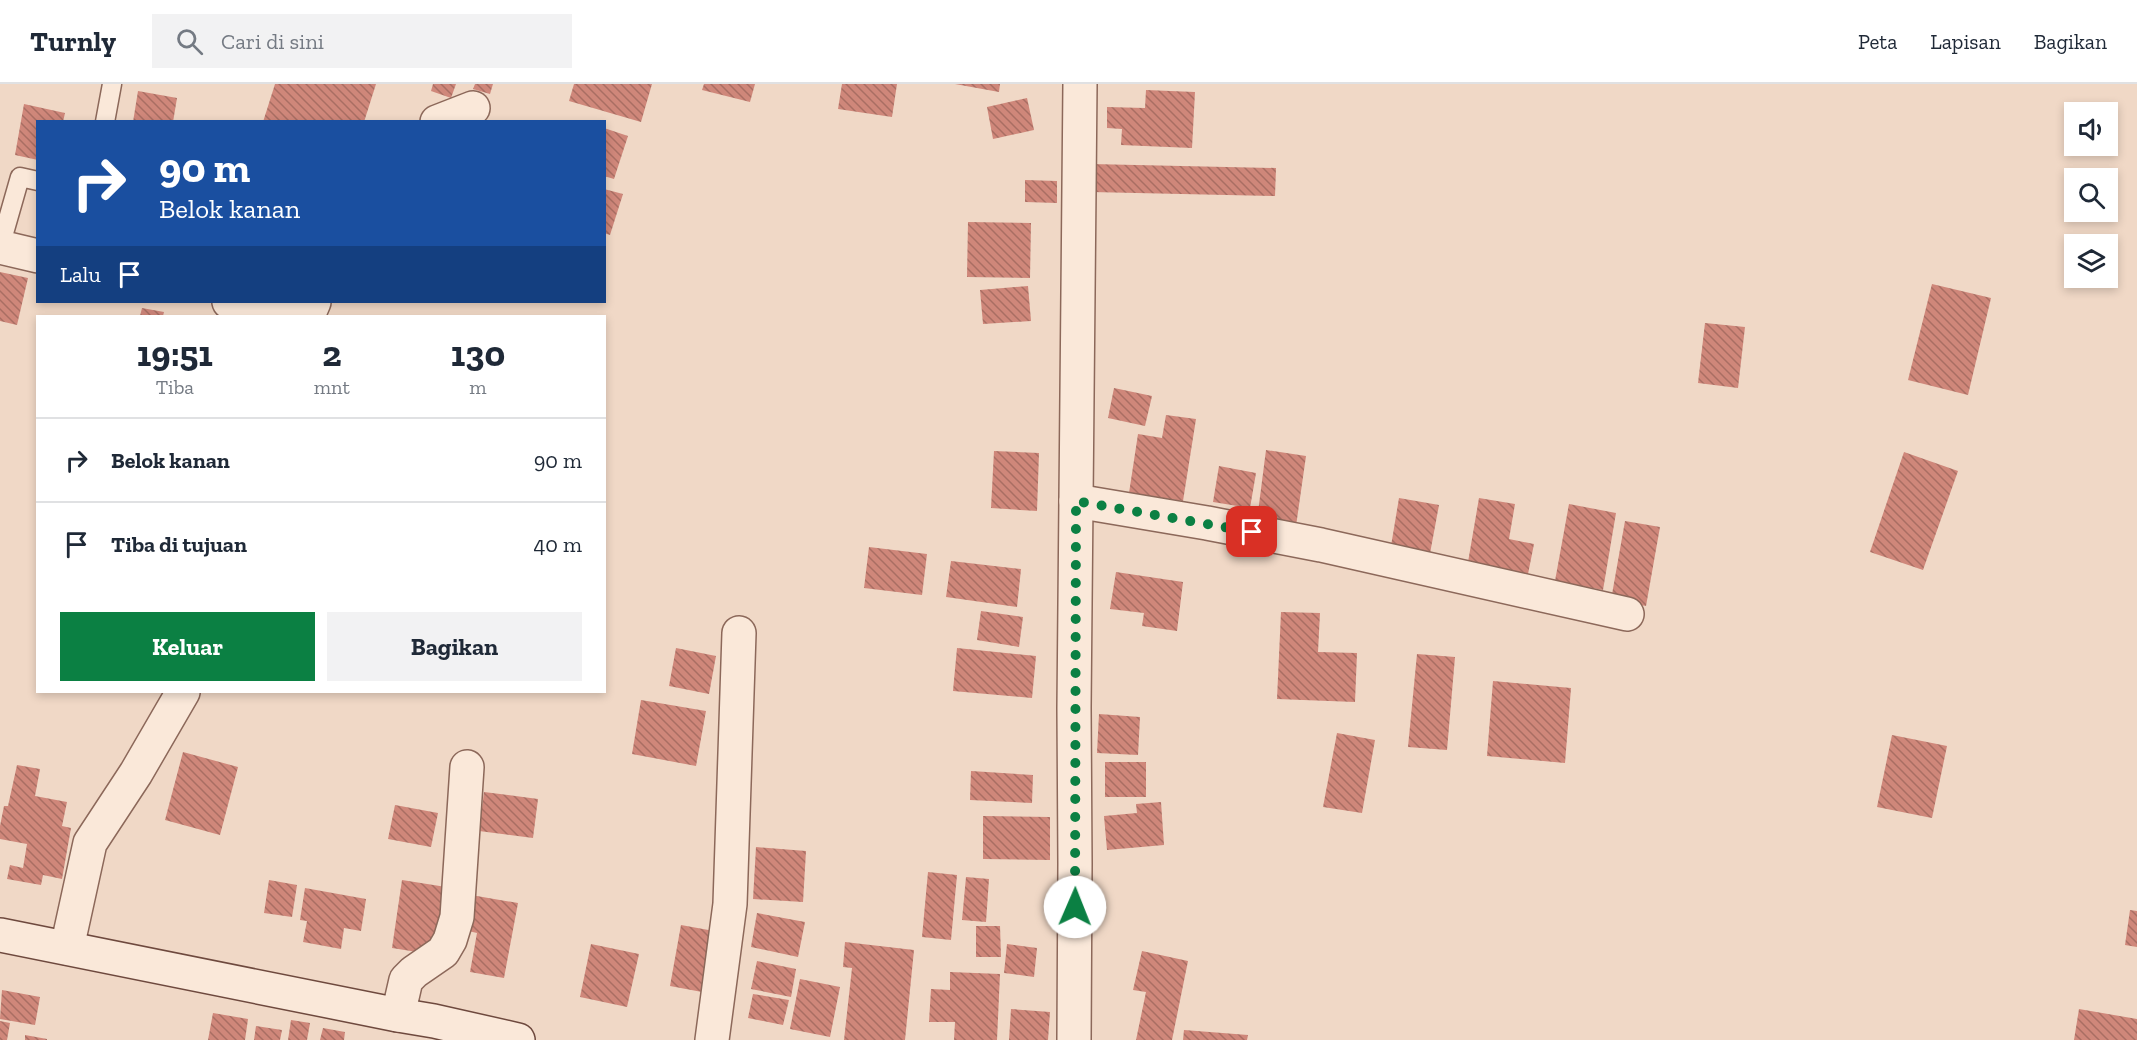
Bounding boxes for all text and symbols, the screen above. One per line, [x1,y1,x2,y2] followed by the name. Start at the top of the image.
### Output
[152,14,572,68] search box
[30,25,116,58] text: Turnly
[173,25,206,58] icon: search
[221,28,324,55] text: Cari di sini
[1858,29,1897,54] text: Peta
[1930,29,2001,54] text: Lapisan
[2034,29,2107,54] text: Bagikan
[2064,102,2118,288] map controls
[2064,102,2118,156] button: sound
[159,142,250,193] text: 90 m
[60,144,138,222] icon: right
[2064,168,2118,222] button: search
[159,193,300,225] text: Belok kanan
[2064,234,2118,288] button: layers
[113,258,146,291] icon: arrive
[60,261,101,288] text: Lalu
[137,332,213,375] text: 19:51
[322,332,341,375] text: 2
[451,332,505,375] text: 130
[156,375,194,399] text: Tiba
[314,375,350,399] text: mnt
[469,375,487,399] text: m
[60,444,93,477] icon: right
[111,447,230,474] text: Belok kanan
[534,447,582,474] text: 90 m
[1226,506,1277,557] pin
[1235,515,1268,548] icon: arrive
[60,528,93,561] icon: arrive
[111,531,247,558] text: Tiba di tujuan
[533,531,582,558] text: 40 m
[60,612,315,681] button: Keluar
[327,612,582,681] button: Bagikan
[1043,875,1107,939] position arrow

